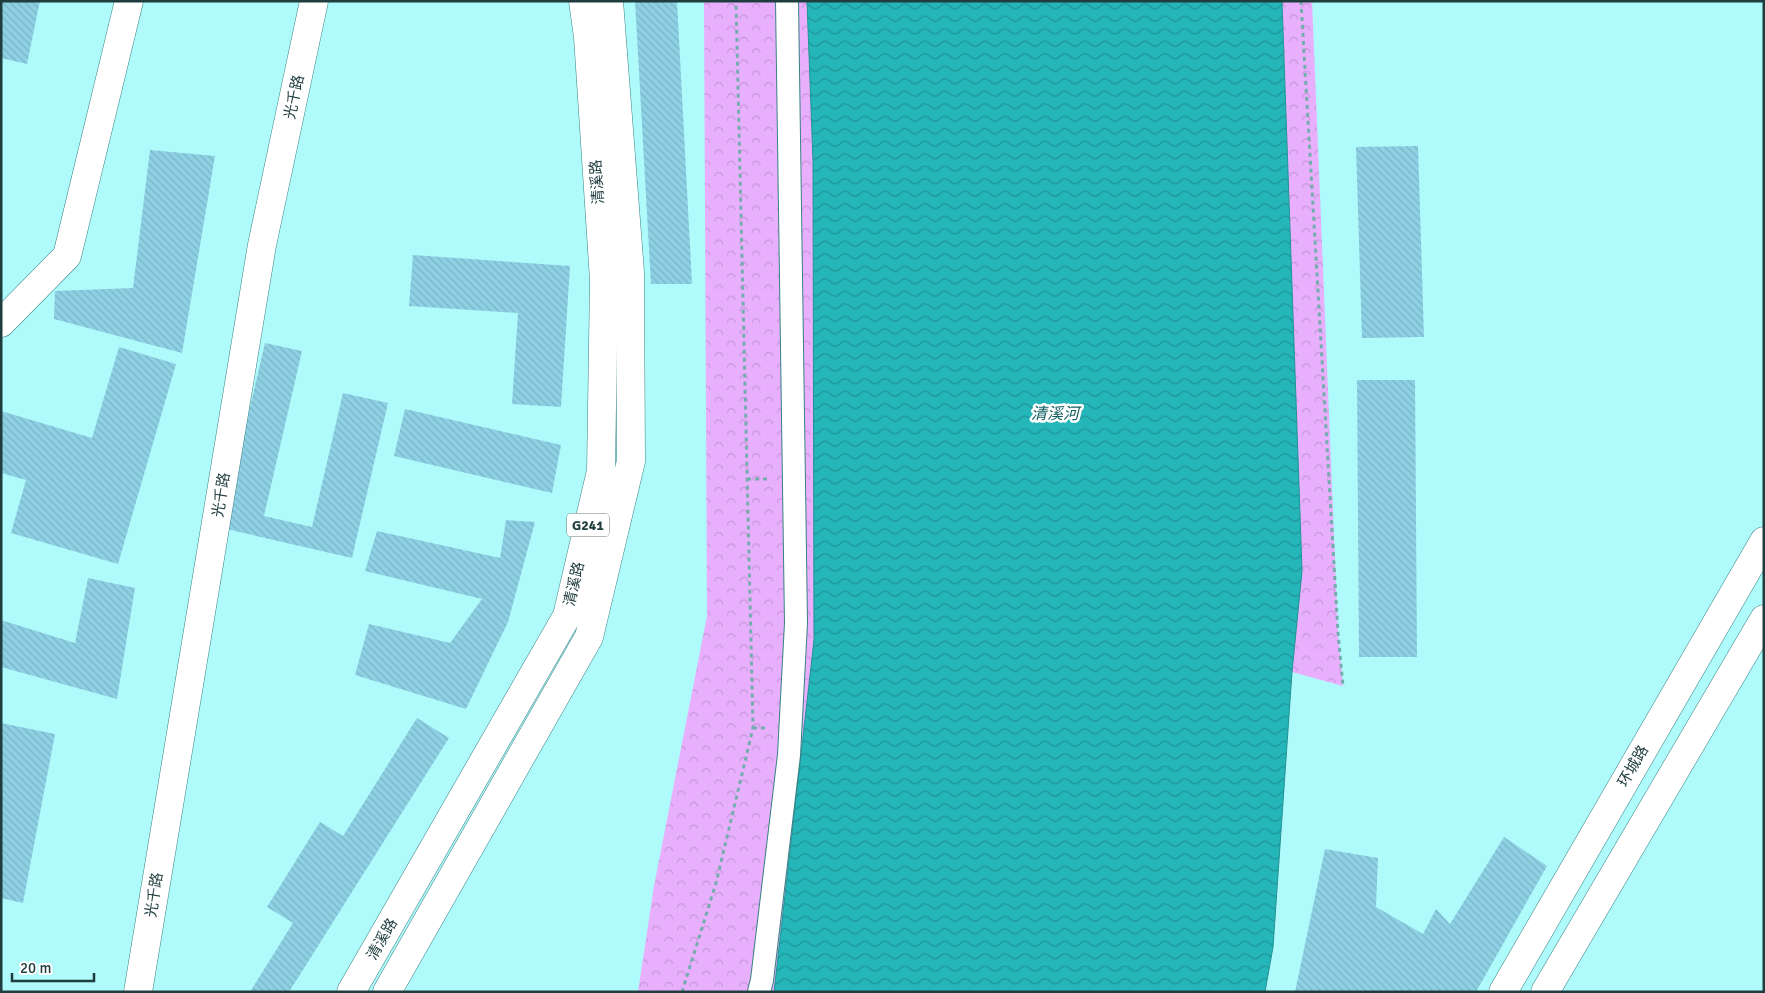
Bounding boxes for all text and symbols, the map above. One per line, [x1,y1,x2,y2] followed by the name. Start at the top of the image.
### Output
[281,73,307,121] street label: 光千路
[586,159,608,205] street label: 清溪路
[1031,404,1082,424] water label: 清溪河
[209,471,233,519] street label: 光千路
[567,514,609,536] road number: G241
[560,560,588,608] street label: 清溪路
[1614,742,1652,790] street label: 环城路
[142,871,166,919] street label: 光千路
[363,915,401,963] street label: 清溪路
[12,950,95,982] scale bar
[20,959,51,977] text: 20 m

